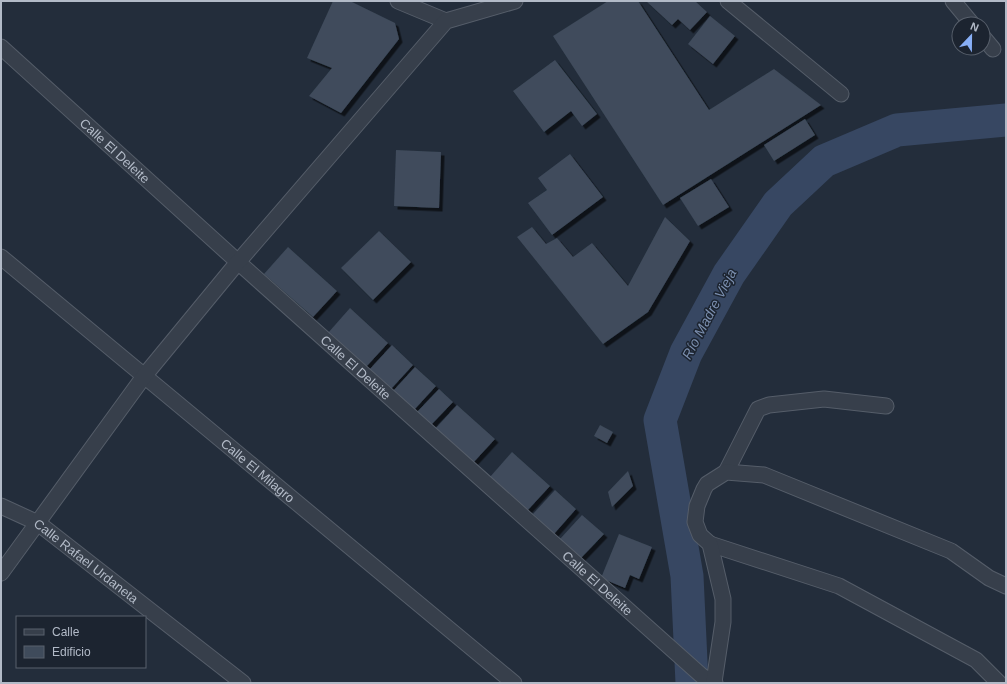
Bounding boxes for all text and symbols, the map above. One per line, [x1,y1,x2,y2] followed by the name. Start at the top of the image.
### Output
[951,16,991,56] north arrow
[969,20,981,34] text: N
[77,115,153,186] street label: Calle El Deleite
[678,266,740,362] water label: Río Madre Vieja
[317,332,394,403] street label: Calle El Deleite
[218,436,297,506] street label: Calle El Milagro
[31,516,142,607] street label: Calle Rafael Urdaneta
[559,548,636,618] street label: Calle El Deleite
[16,616,146,668] legend
[52,625,80,639] text: Calle
[52,645,91,659] text: Edificio

